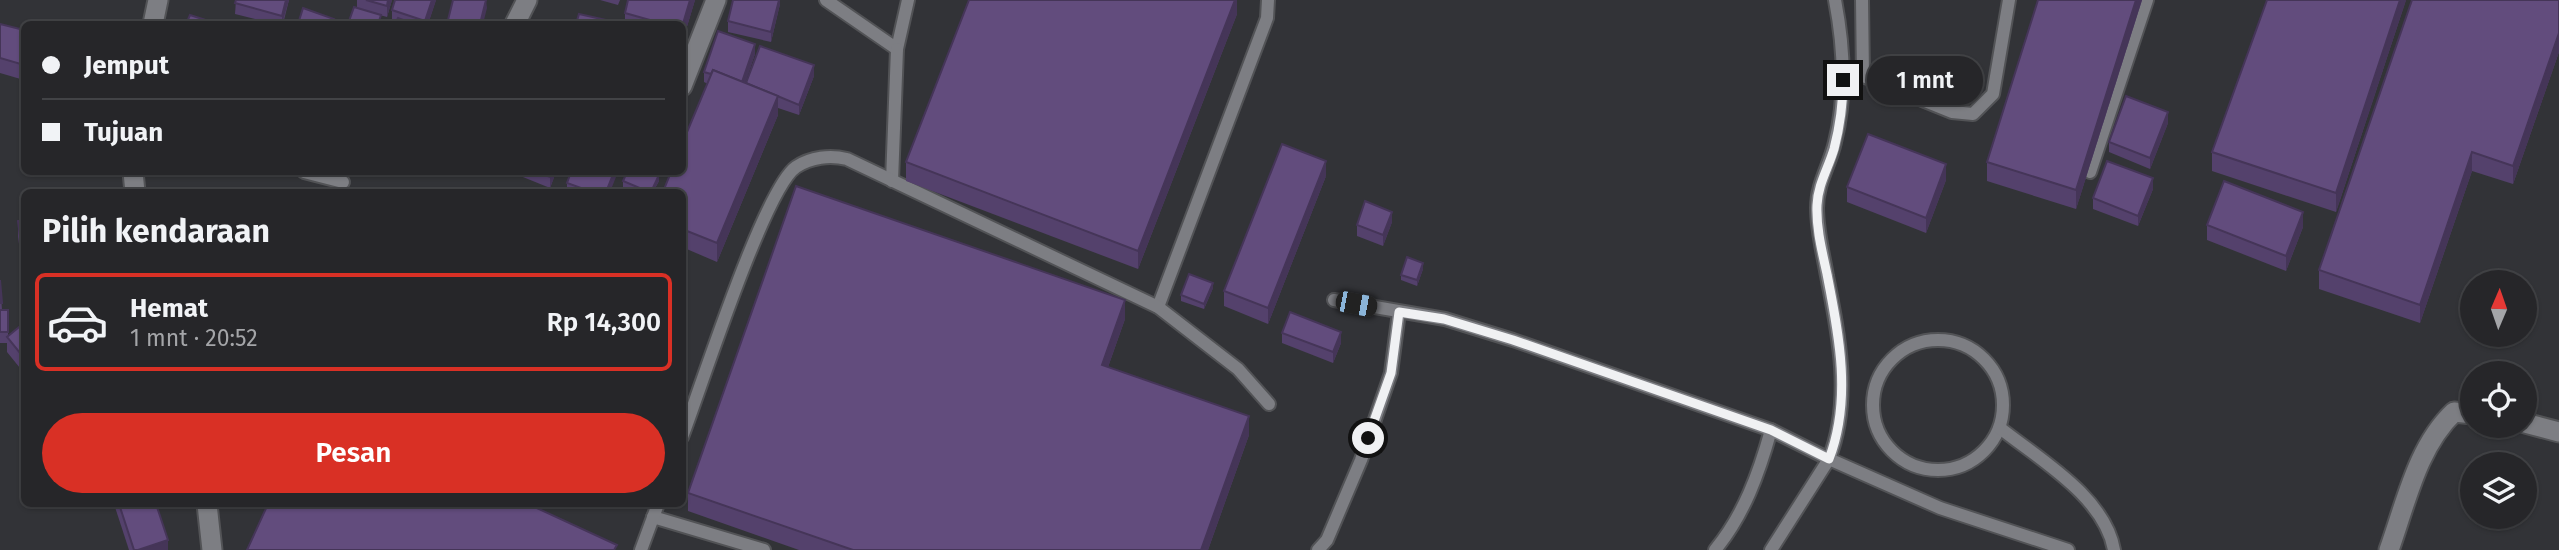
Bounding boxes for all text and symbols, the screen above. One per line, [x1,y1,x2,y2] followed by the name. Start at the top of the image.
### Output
[84,50,169,81] text: Jemput
[1868,56,1983,104] callout: 1 mnt
[1827,64,1859,96] route end
[1896,66,1954,94] text: 1 mnt
[84,117,163,148] text: Tujuan
[42,212,270,250] text: Pilih kendaraan
[2460,270,2538,346] north arrow
[2460,270,2537,529] map controls
[1334,290,1379,318] car
[46,291,109,354] icon: car
[130,293,208,324] text: Hemat
[547,307,661,338] text: Rp 14,300
[130,324,258,352] text: 1 mnt · 20:52
[2460,361,2537,438] button: locate
[42,413,665,493] button: Pesan
[1352,422,1384,454] route start
[2460,452,2537,529] button: layers

